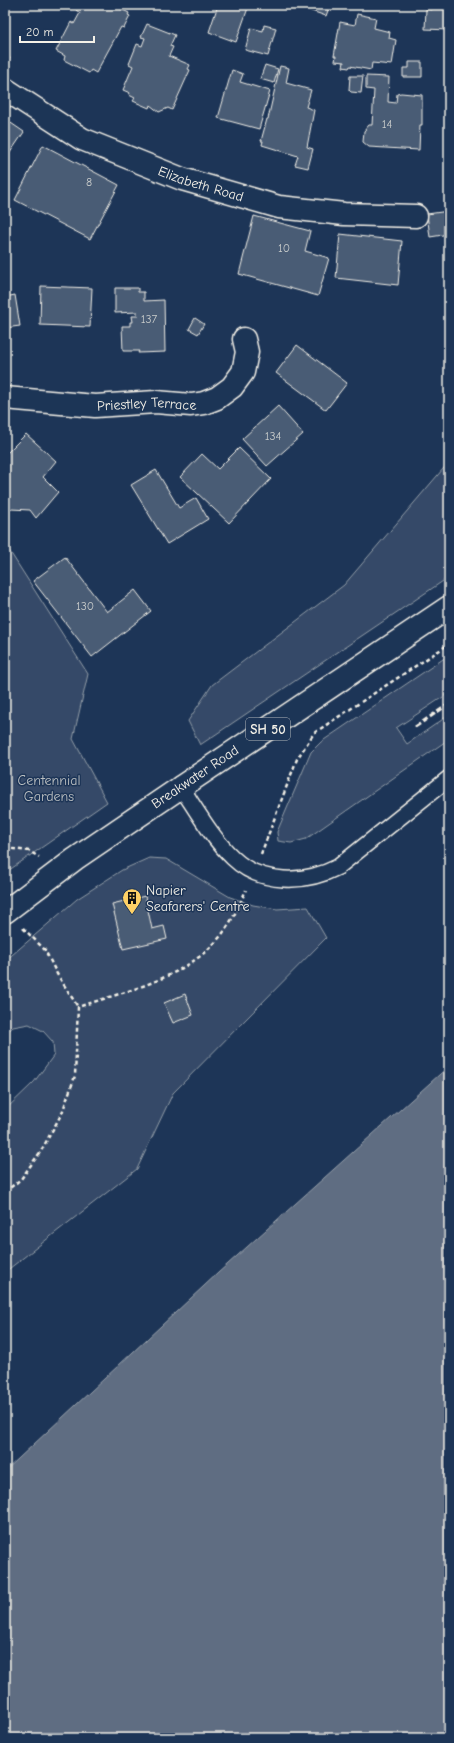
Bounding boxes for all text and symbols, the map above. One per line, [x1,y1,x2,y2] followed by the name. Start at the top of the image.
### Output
[20,18,94,44] scale bar
[26,25,54,39] text: 20 m
[382,117,392,131] house number: 14
[156,162,246,205] street label: Elizabeth Road
[86,175,92,189] house number: 8
[278,241,290,255] house number: 10
[141,312,158,326] house number: 137
[96,393,197,414] street label: Priestley Terrace
[265,429,282,443] house number: 134
[76,599,94,613] house number: 130
[246,718,290,740] road number: SH 50
[148,742,242,812] street label: Breakwater Road
[18,772,80,805] park label: Centennial Gardens
[146,882,250,915] place label: Napier Seafarers' Centre
[121,887,143,915] building icon: Napier Seafarers' Centre

